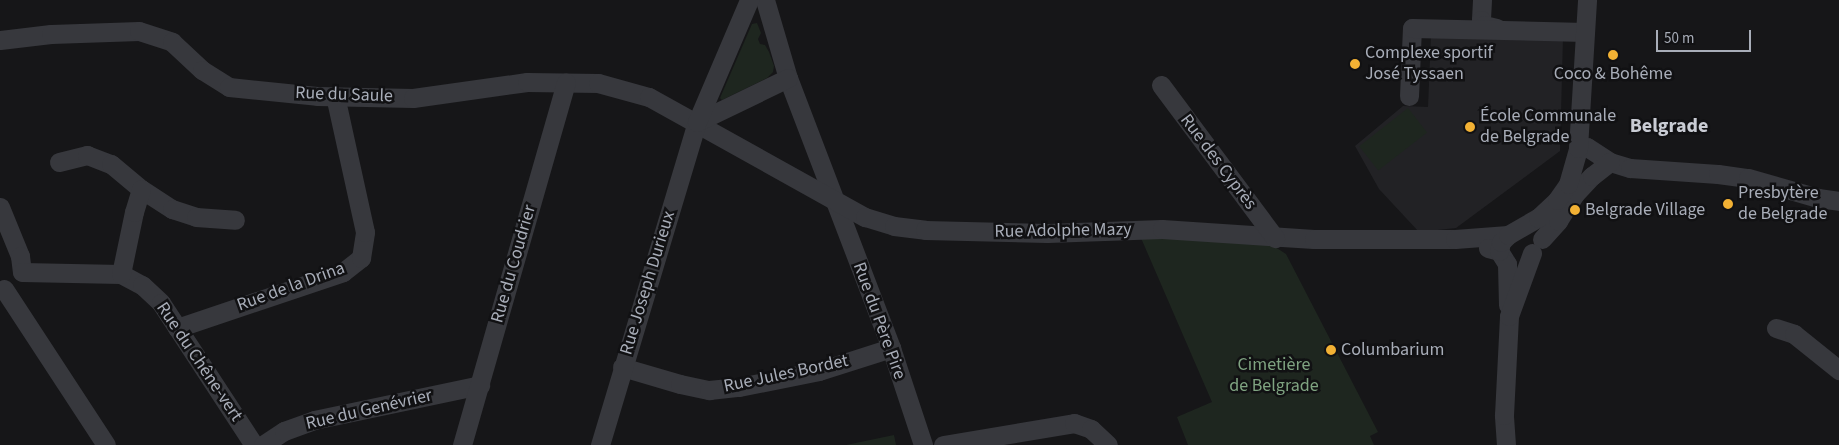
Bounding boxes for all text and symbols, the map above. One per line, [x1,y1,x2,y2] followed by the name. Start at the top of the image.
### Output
[1659,20,1754,52] scale bar
[1664,28,1694,49] text: 50 m
[1365,43,1493,86] place label: Complexe sportif José Tyssaen
[1607,49,1619,61] marker: Coco & Bohême
[1349,58,1361,70] marker: Complexe sportif José Tyssaen
[1554,63,1672,85] place label: Coco & Bohême
[295,82,393,108] street label: Rue du Saule
[1480,106,1616,148] place label: École Communale de Belgrade
[1175,110,1261,214] street label: Rue des Cyprès
[1630,114,1708,138] district label: Belgrade
[1464,121,1476,133] marker: École Communale de Belgrade
[1738,183,1828,225] place label: Presbytère de Belgrade
[1722,198,1734,210] marker: Presbytère de Belgrade
[1585,199,1705,221] place label: Belgrade Village
[487,203,541,325] street label: Rue du Coudrier
[1569,204,1581,216] marker: Belgrade Village
[616,209,680,357] street label: Rue Joseph Durieux
[994,219,1132,243] street label: Rue Adolphe Mazy
[234,258,348,316] street label: Rue de la Drina
[848,260,910,382] street label: Rue du Père Pire
[151,298,247,426] street label: Rue du Chêne-vert
[1341,339,1445,361] place label: Columbarium
[1325,344,1337,356] marker: Columbarium
[722,350,850,398] street label: Rue Jules Bordet
[1229,355,1319,398] park label: Cimetière de Belgrade
[304,385,434,435] street label: Rue du Genévrier

